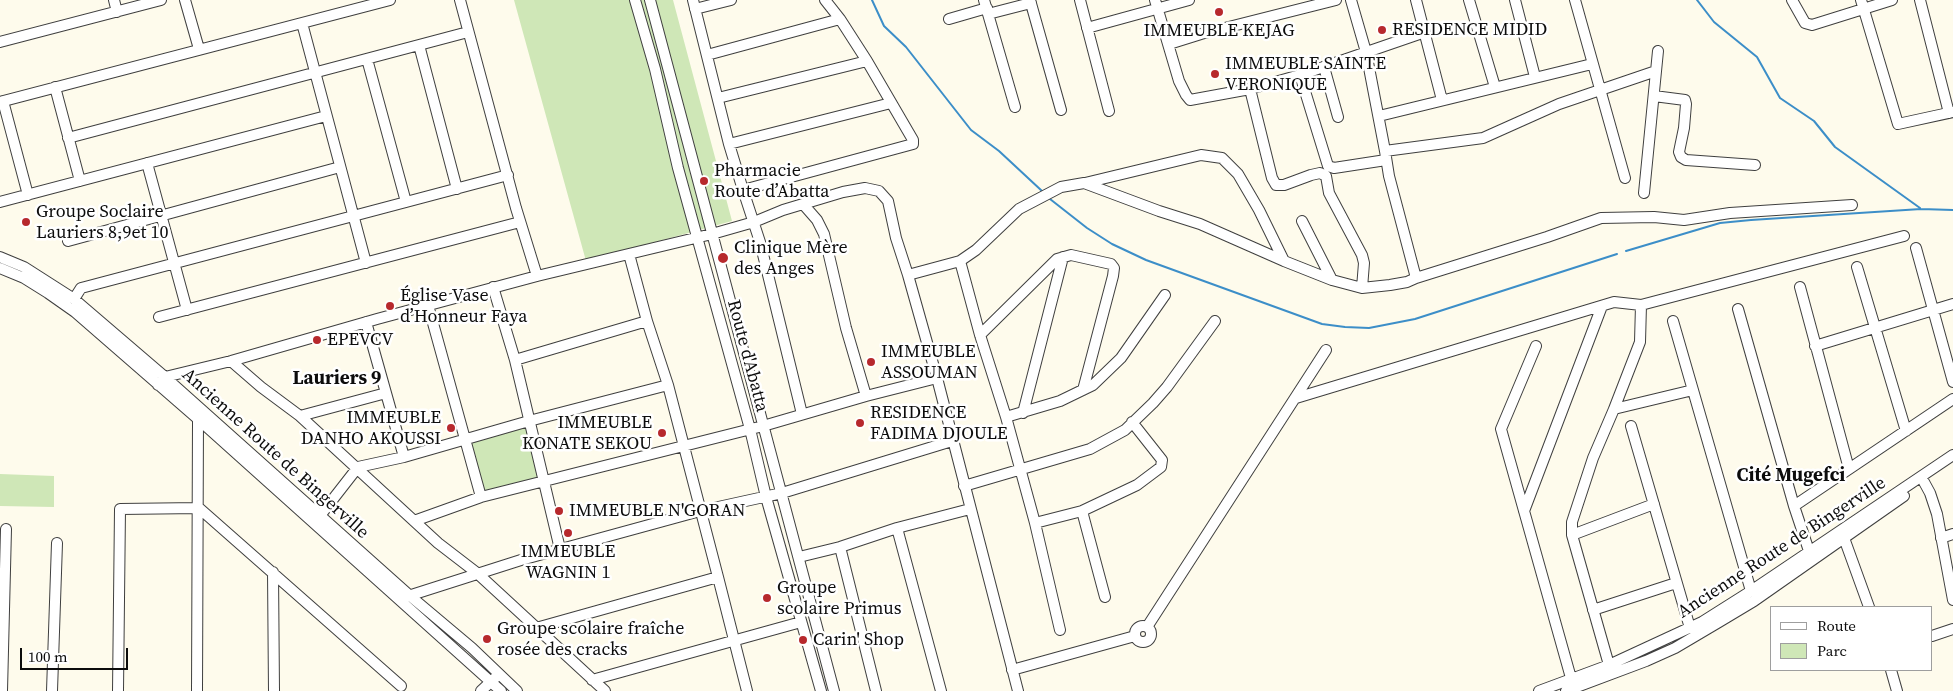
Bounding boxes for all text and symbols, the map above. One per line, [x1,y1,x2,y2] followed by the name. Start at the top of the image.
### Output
[1213,6,1225,18] marker: IMMEUBLE KEJAG
[1392,19,1547,41] place label: RESIDENCE MIDID
[1143,20,1295,42] place label: IMMEUBLE KEJAG
[1376,24,1388,36] marker: RESIDENCE MIDID
[1225,53,1386,96] place label: IMMEUBLE SAINTE VERONIQUE
[1209,68,1221,80] marker: IMMEUBLE SAINTE VERONIQUE
[714,160,830,202] place label: Pharmacie Route d’Abatta
[698,175,710,187] marker: Pharmacie Route d’Abatta
[36,201,169,243] place label: Groupe Soclaire Lauriers 8,9et 10
[20,216,32,228] marker: Groupe Soclaire Lauriers 8,9et 10
[734,237,848,280] place label: Clinique Mère des Anges
[716,251,730,265] marker: Clinique Mère des Anges
[400,285,527,328] place label: Église Vase d’Honneur Faya
[722,298,772,414] street label: Route d'Abatta
[384,300,396,312] marker: Église Vase d’Honneur Faya
[327,329,393,351] place label: EPEVCV
[311,334,323,346] marker: EPEVCV
[881,341,978,384] place label: IMMEUBLE ASSOUMAN
[865,356,877,368] marker: IMMEUBLE ASSOUMAN
[177,364,373,544] street label: Ancienne Route de Bingerville
[293,368,381,390] district label: Lauriers 9
[870,402,1008,444] place label: RESIDENCE FADIMA DJOULE
[301,407,441,449] place label: IMMEUBLE DANHO AKOUSSI
[522,412,652,454] place label: IMMEUBLE KONATE SEKOU
[854,417,866,429] marker: RESIDENCE FADIMA DJOULE
[445,422,457,434] marker: IMMEUBLE DANHO AKOUSSI
[656,427,668,439] marker: IMMEUBLE KONATE SEKOU
[1737,465,1845,487] district label: Cité Mugefci
[1674,472,1890,624] street label: Ancienne Route de Bingerville
[569,500,745,522] place label: IMMEUBLE N'GORAN
[553,505,565,517] marker: IMMEUBLE N'GORAN
[562,527,574,539] marker: IMMEUBLE WAGNIN 1
[521,541,615,584] place label: IMMEUBLE WAGNIN 1
[777,577,902,620] place label: Groupe scolaire Primus
[761,592,773,604] marker: Groupe scolaire Primus
[1770,606,1933,671] legend
[497,618,684,660] place label: Groupe scolaire fraîche rosée des cracks
[813,629,904,651] place label: Carin' Shop
[481,633,493,645] marker: Groupe scolaire fraîche rosée des cracks
[797,634,809,646] marker: Carin' Shop
[22,638,130,670] scale bar
[1817,640,1847,661] text: Parc
[28,646,68,667] text: 100 m

